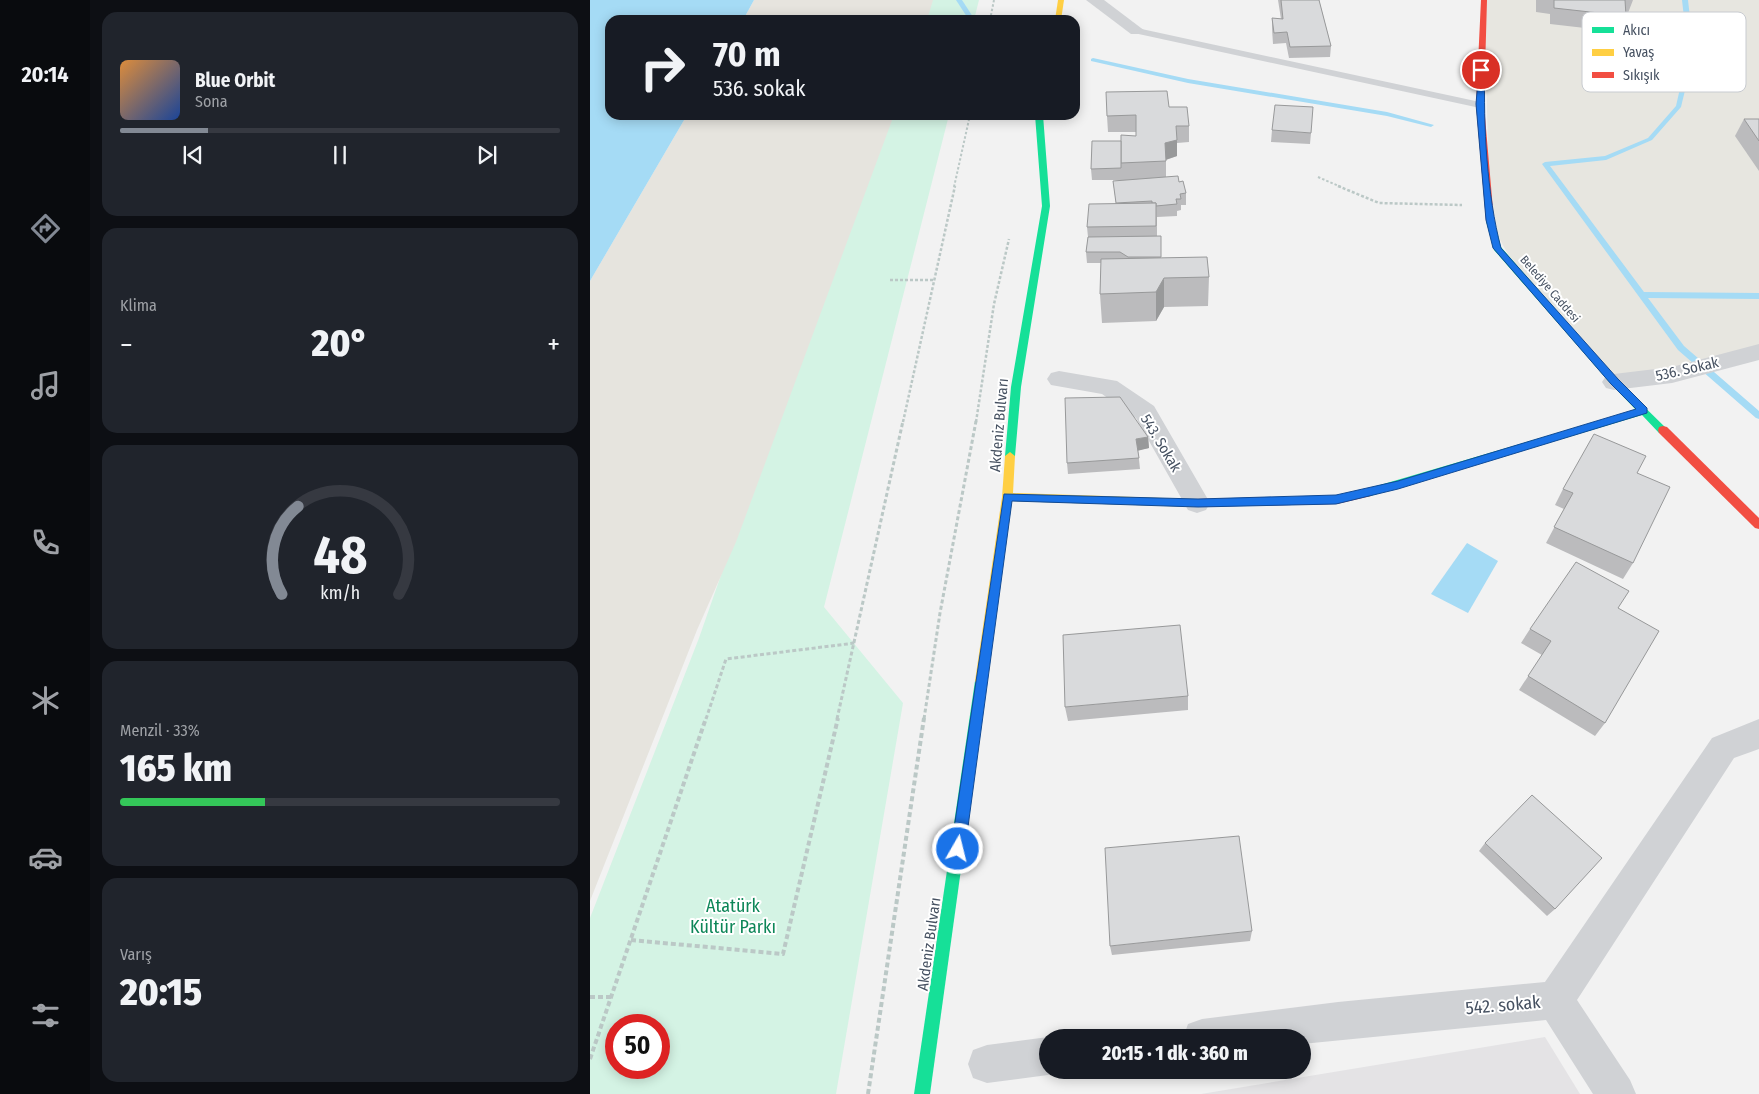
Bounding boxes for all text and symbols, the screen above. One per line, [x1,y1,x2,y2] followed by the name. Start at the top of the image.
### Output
[1582,12,1746,92] legend
[1623,22,1650,39] text: Akıcı
[713,33,781,75] text: 70 m
[630,35,695,100] icon: right
[1623,44,1654,61] text: Yavaş
[1460,49,1502,91] pin
[1467,56,1495,84] icon: arrive
[21,61,69,88] text: 20:14
[1623,67,1660,84] text: Sıkışık
[195,69,275,92] text: Blue Orbit
[713,75,806,102] text: 536. sokak
[195,92,228,111] text: Sona
[179,141,207,169] icon: previous
[326,141,354,169] icon: pause
[473,141,501,169] icon: next
[28,211,63,246] icon: directions
[1517,253,1583,325] street label: Belediye Caddesi
[120,296,157,315] text: Klima
[312,320,368,366] text: 20°
[120,328,133,361] text: −
[547,328,560,361] text: +
[1654,353,1720,385] street label: 536. Sokak
[28,368,63,403] icon: music
[986,377,1012,473] street label: Akdeniz Bulvarı
[1137,411,1185,475] street label: 543. Sokak
[313,524,367,587] text: 48
[28,525,63,560] icon: phone
[320,582,360,604] text: km/h
[28,683,63,718] icon: climate
[120,721,200,740] text: Menzil · 33%
[120,745,232,791] text: 165 km
[931,822,983,874] position arrow
[28,840,63,875] icon: car
[690,895,776,938] park label: Atatürk Kültür Parkı
[914,896,944,992] street label: Akdeniz Bulvarı
[120,945,152,964] text: Varış
[120,969,202,1015] text: 20:15
[1465,991,1542,1019] street label: 542. sokak
[28,998,63,1033] icon: filters
[605,1014,670,1079] speed limit sign: 50
[1102,1042,1248,1065] text: 20:15 · 1 dk · 360 m

